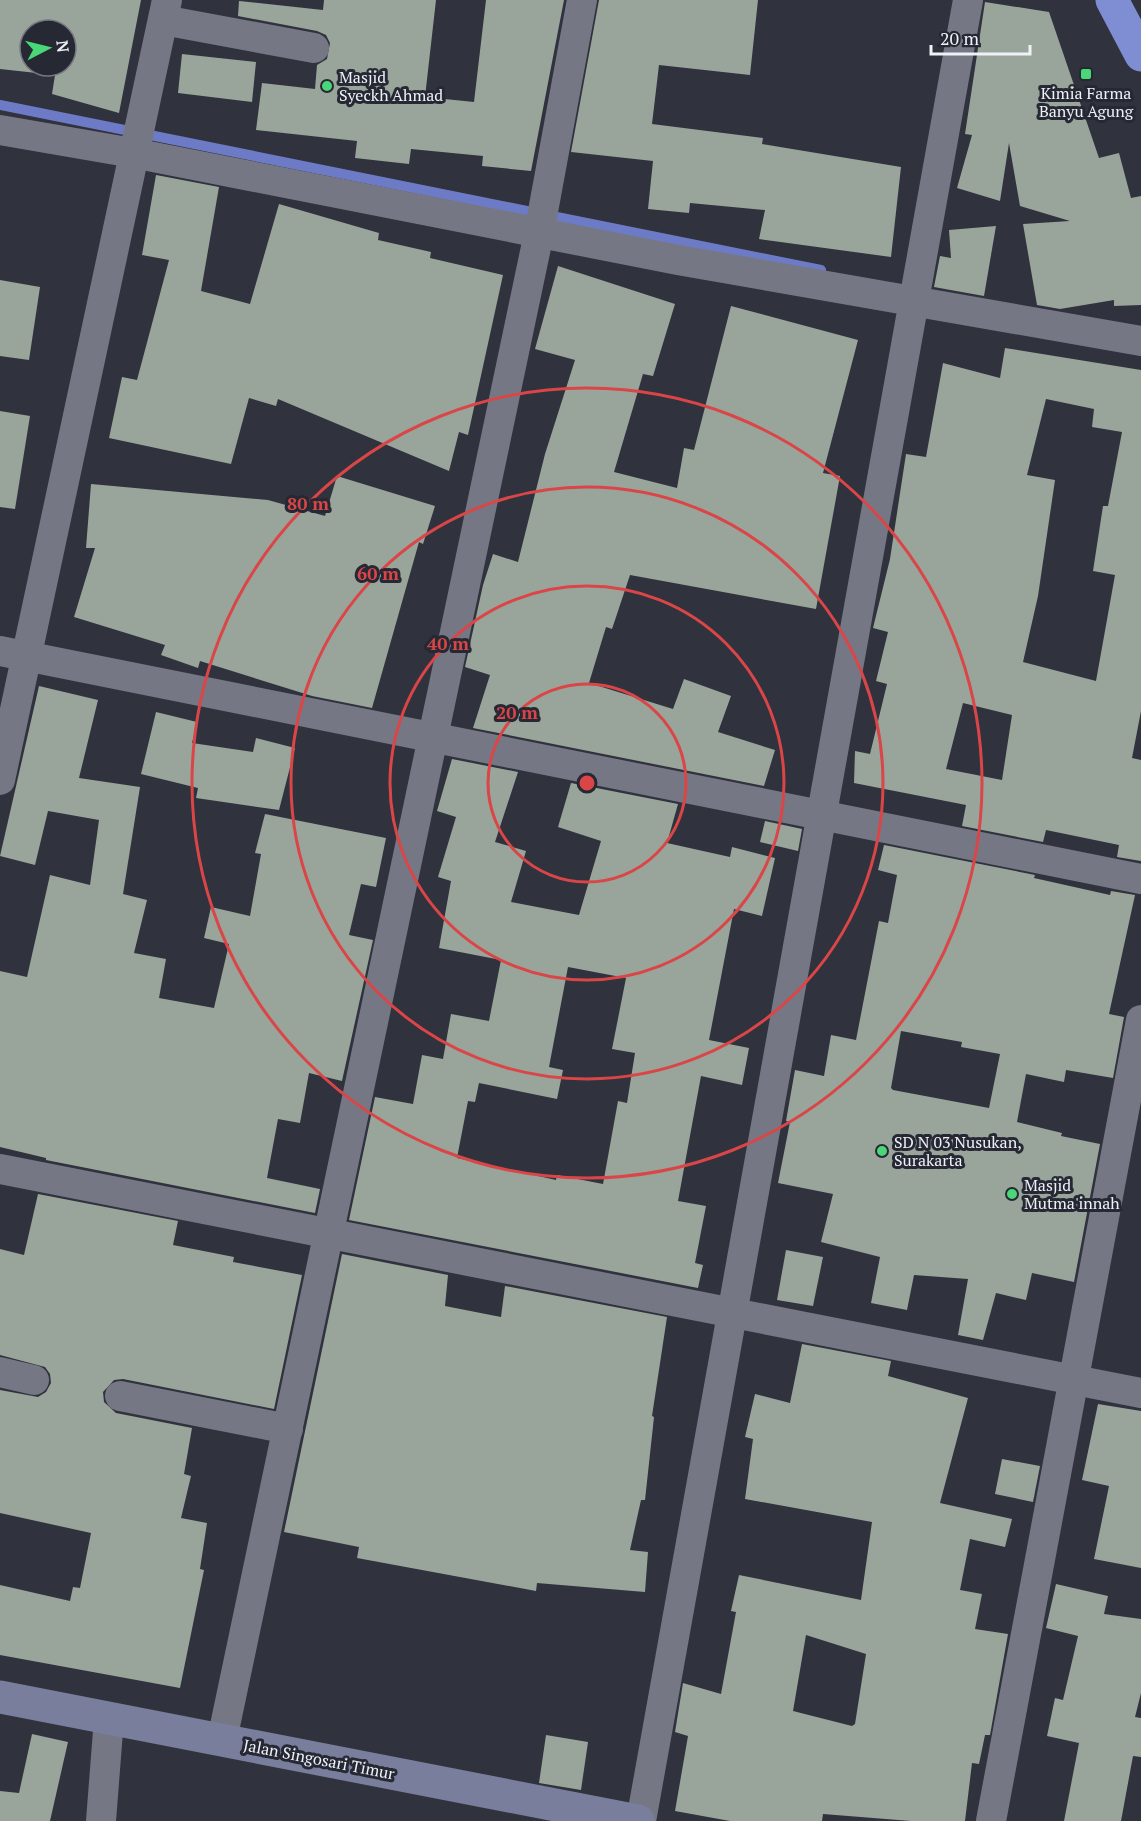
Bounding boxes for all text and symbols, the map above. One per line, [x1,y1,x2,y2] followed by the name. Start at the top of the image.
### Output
[18,18,78,78] north arrow
[931,18,1030,56] scale bar
[940,26,980,50] text: 20 m
[51,39,75,54] text: N
[339,66,443,106] place label: Masjid Syeckh Ahmad
[1079,67,1093,81] marker: Kimia Farma Banyu Agung
[320,79,334,93] marker: Masjid Syeckh Ahmad
[1039,82,1134,122] place label: Kimia Farma Banyu Agung
[287,491,329,515] text: 80 m
[357,561,399,585] text: 60 m
[427,631,469,655] text: 40 m
[496,700,538,724] text: 20 m
[577,773,597,793] centre of rings
[894,1131,1022,1171] place label: SD N 03 Nusukan, Surakarta
[875,1144,889,1158] marker: SD N 03 Nusukan, Surakarta
[1024,1174,1120,1214] place label: Masjid Mutma'innah
[1005,1187,1019,1201] marker: Masjid Mutma'innah
[241,1734,397,1785] street label: Jalan Singosari Timur

